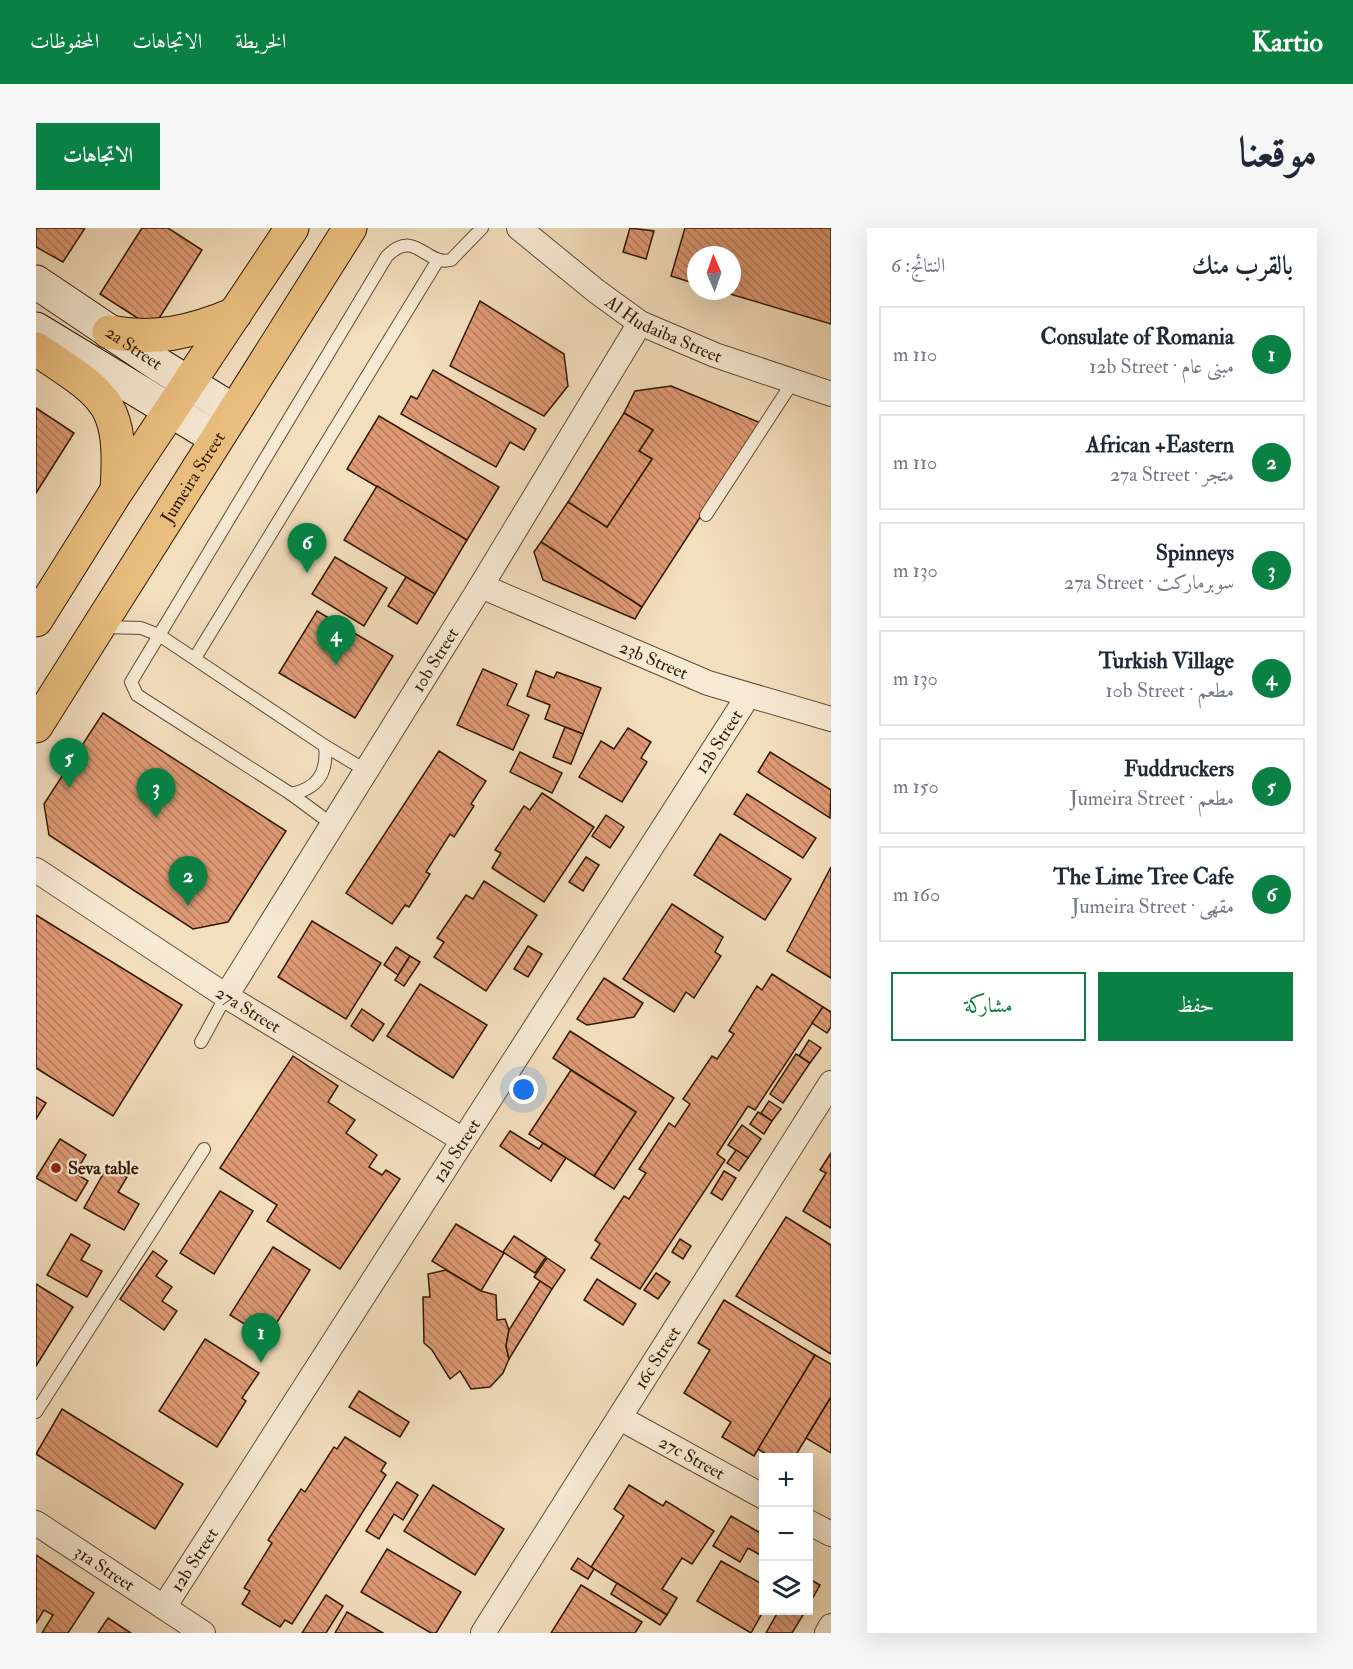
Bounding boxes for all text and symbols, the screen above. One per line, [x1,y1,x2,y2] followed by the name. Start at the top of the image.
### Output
[1252,25,1323,60] text: Kartio
[30,28,99,55] text: المحفوظات
[132,28,202,55] text: الاتجاهات
[235,28,286,55] text: الخريطة
[36,123,160,190] button: الاتجاهات
[1239,127,1317,179] text: موقعنا
[687,246,741,300] north arrow
[1191,250,1293,282] text: بالقرب منك
[891,253,945,278] text: النتائج: 6
[600,290,725,369] street label: Al Hudaiba Street
[101,321,167,376] street label: 2a Street
[1041,323,1234,351] text: Consulate of Romania
[893,342,937,367] text: 110 m
[1268,342,1275,367] text: 1
[1089,354,1234,379] text: مبنى عام · 12b Street
[155,427,231,528] street label: Jumeira Street
[1086,431,1234,459] text: African +Eastern
[893,450,937,475] text: 110 m
[1266,450,1277,475] text: 2
[1110,462,1234,487] text: متجر · 27a Street
[288,524,326,573] pin: 6
[1156,539,1234,567] text: Spinneys
[893,558,938,583] text: 130 m
[1268,558,1275,583] text: 3
[1064,570,1234,595] text: سوبرماركت · 27a Street
[316,616,356,665] pin: 4
[407,623,464,696] street label: 10b Street
[616,636,691,685] street label: 23b Street
[1099,647,1234,675] text: Turkish Village
[893,666,938,691] text: 130 m
[1266,666,1277,691] text: 4
[1106,678,1234,703] text: مطعم · 10b Street
[690,705,748,778] street label: 12b Street
[50,738,88,788] pin: 5
[1124,755,1234,783] text: Fuddruckers
[136,768,176,818] pin: 3
[893,774,939,799] text: 150 m
[1267,774,1276,799] text: 5
[1070,786,1234,811] text: مطعم · Jumeira Street
[168,856,208,906] pin: 2
[1053,863,1234,891] text: The Lime Tree Cafe
[893,882,940,907] text: 160 m
[1266,882,1277,907] text: 6
[1072,894,1234,919] text: مقهى · Jumeira Street
[891,972,1086,1041] button: مشاركة
[1098,972,1293,1041] button: حفظ
[211,981,285,1039] street label: 27a Street
[509,1075,538,1104] your location
[428,1114,486,1187] street label: 12b Street
[68,1157,139,1180] place label: Seva table
[49,1161,63,1175] marker: Seva table
[242,1314,280,1363] pin: 1
[629,1322,686,1393] street label: 16c Street
[655,1431,729,1485] street label: 27c Street
[759,1453,813,1615] map controls
[759,1453,813,1507] button: +
[759,1507,813,1561] button: −
[166,1524,224,1596] street label: 12b Street
[69,1540,139,1597] street label: 31a Street
[759,1561,813,1615] button: layers

